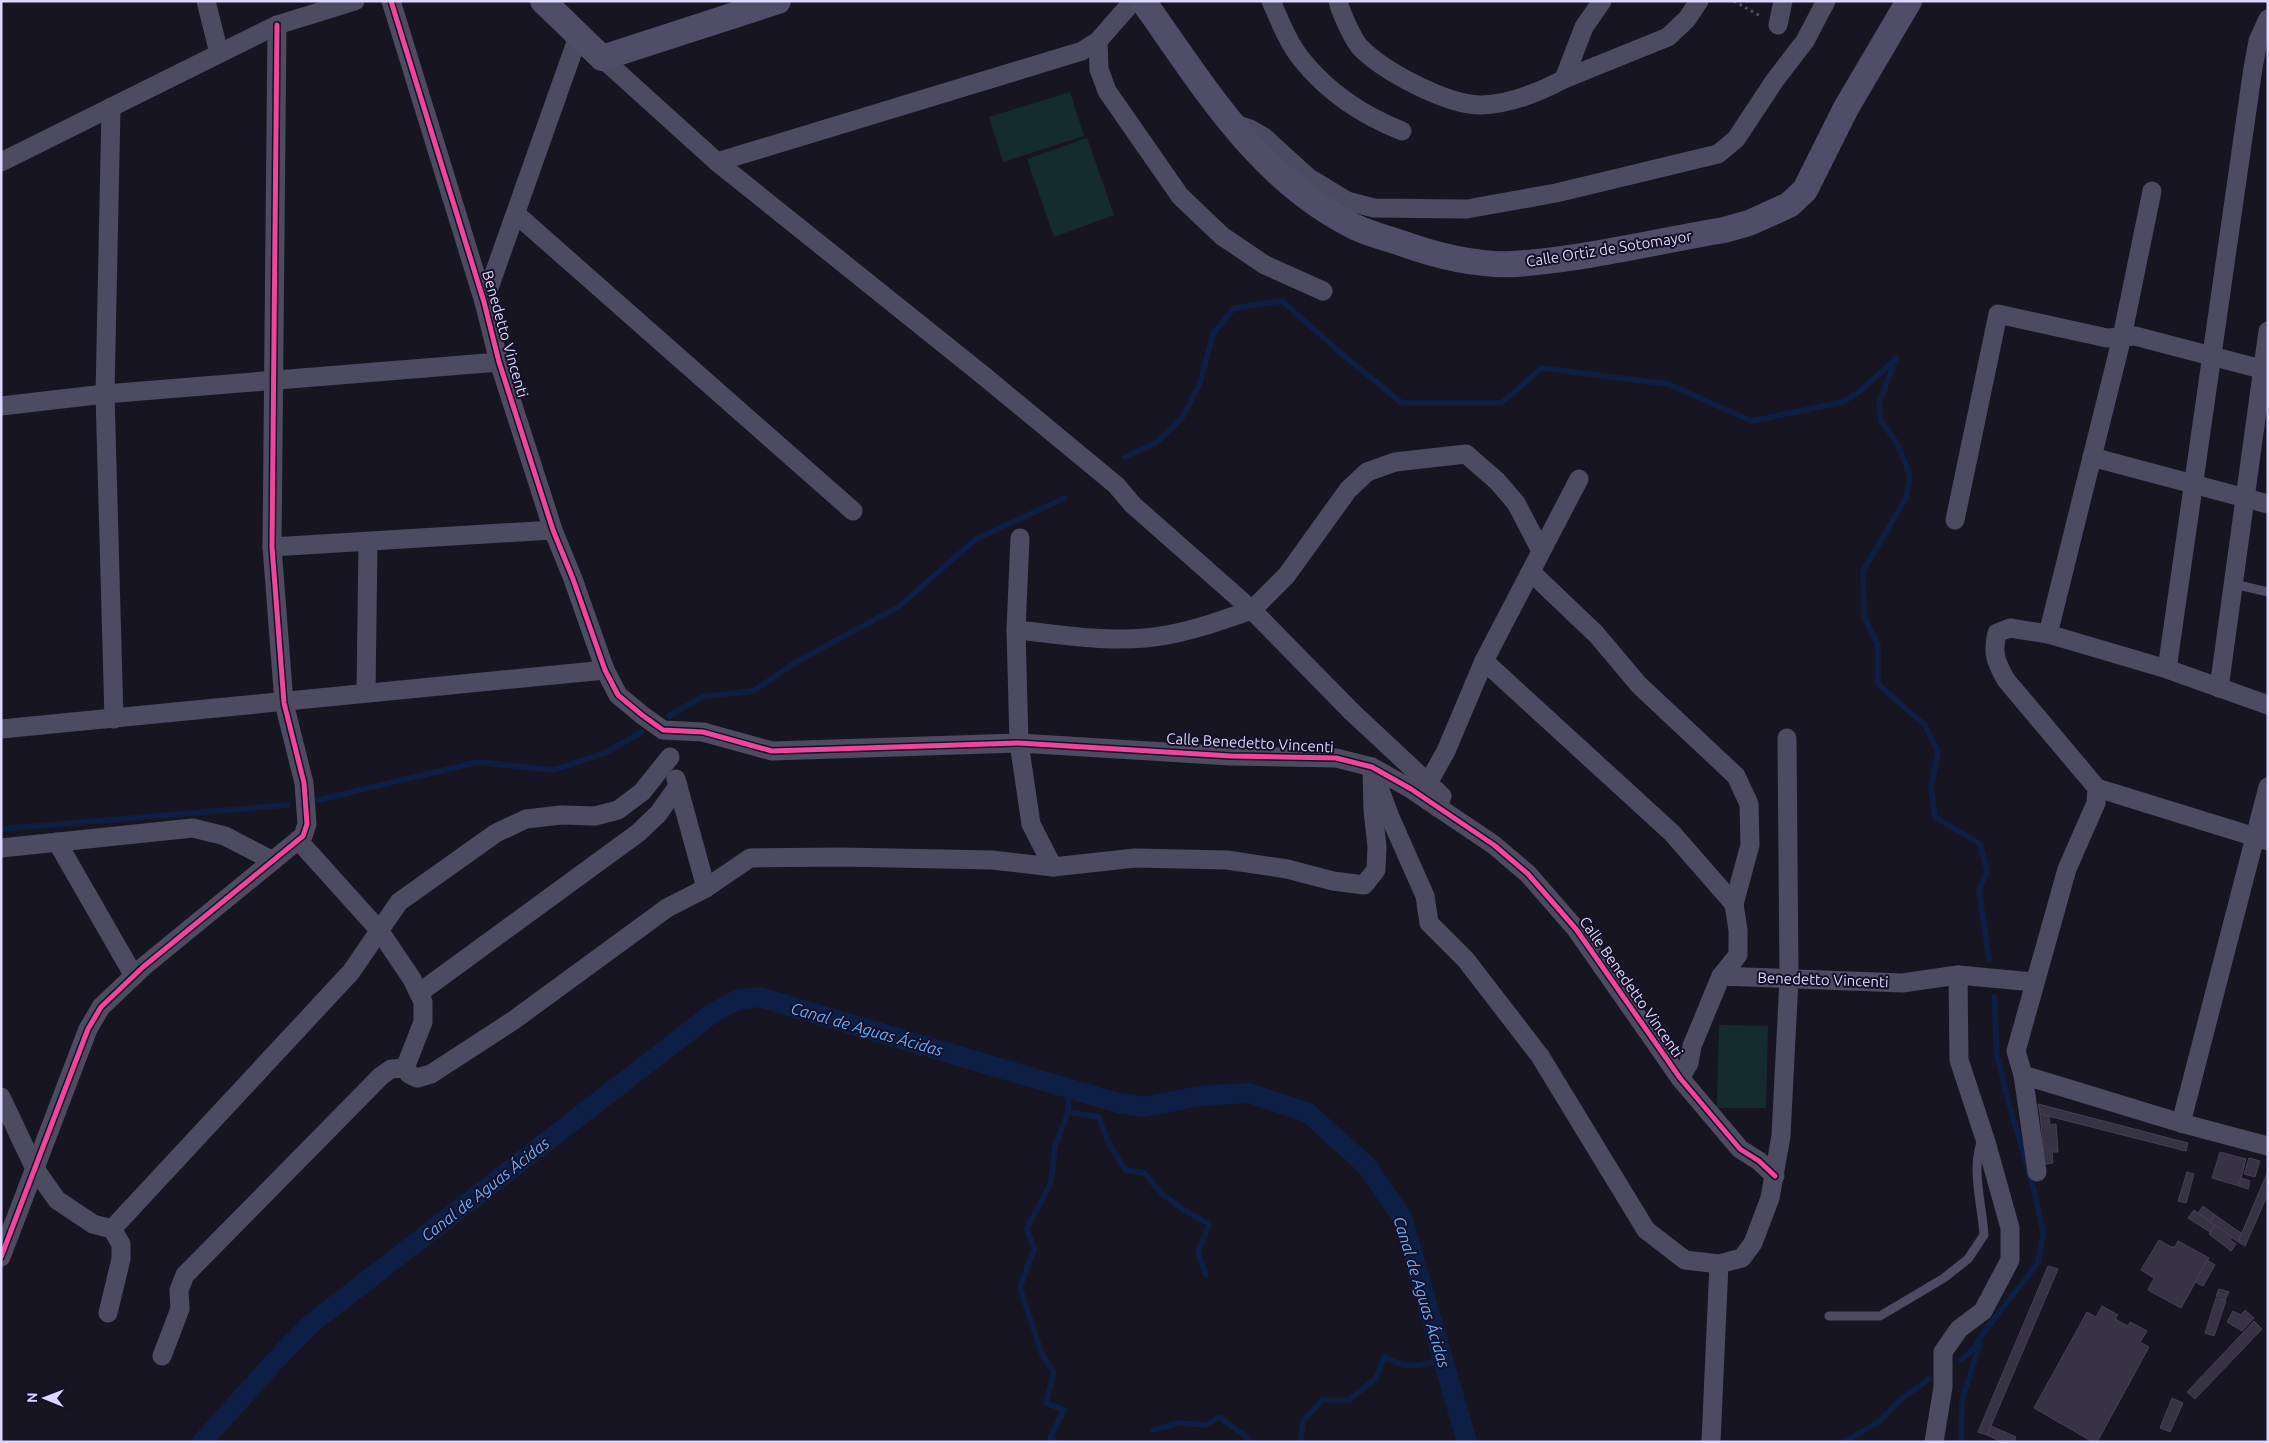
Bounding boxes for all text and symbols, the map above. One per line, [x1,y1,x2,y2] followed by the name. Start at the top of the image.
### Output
[1525,227,1693,270] street label: Calle Ortiz de Sotomayor
[479,268,532,399] street label: Benedetto Vincenti
[1166,730,1334,755] street label: Calle Benedetto Vincenti
[1576,913,1686,1060] street label: Calle Benedetto Vincenti
[1757,969,1889,990] street label: Benedetto Vincenti
[789,997,946,1059] water label: Canal de Aguas Ácidas
[416,1132,553,1245] water label: Canal de Aguas Ácidas
[1390,1214,1456,1370] water label: Canal de Aguas Ácidas
[20,1373,70,1423] north arrow
[24,1392,40,1403] text: N

